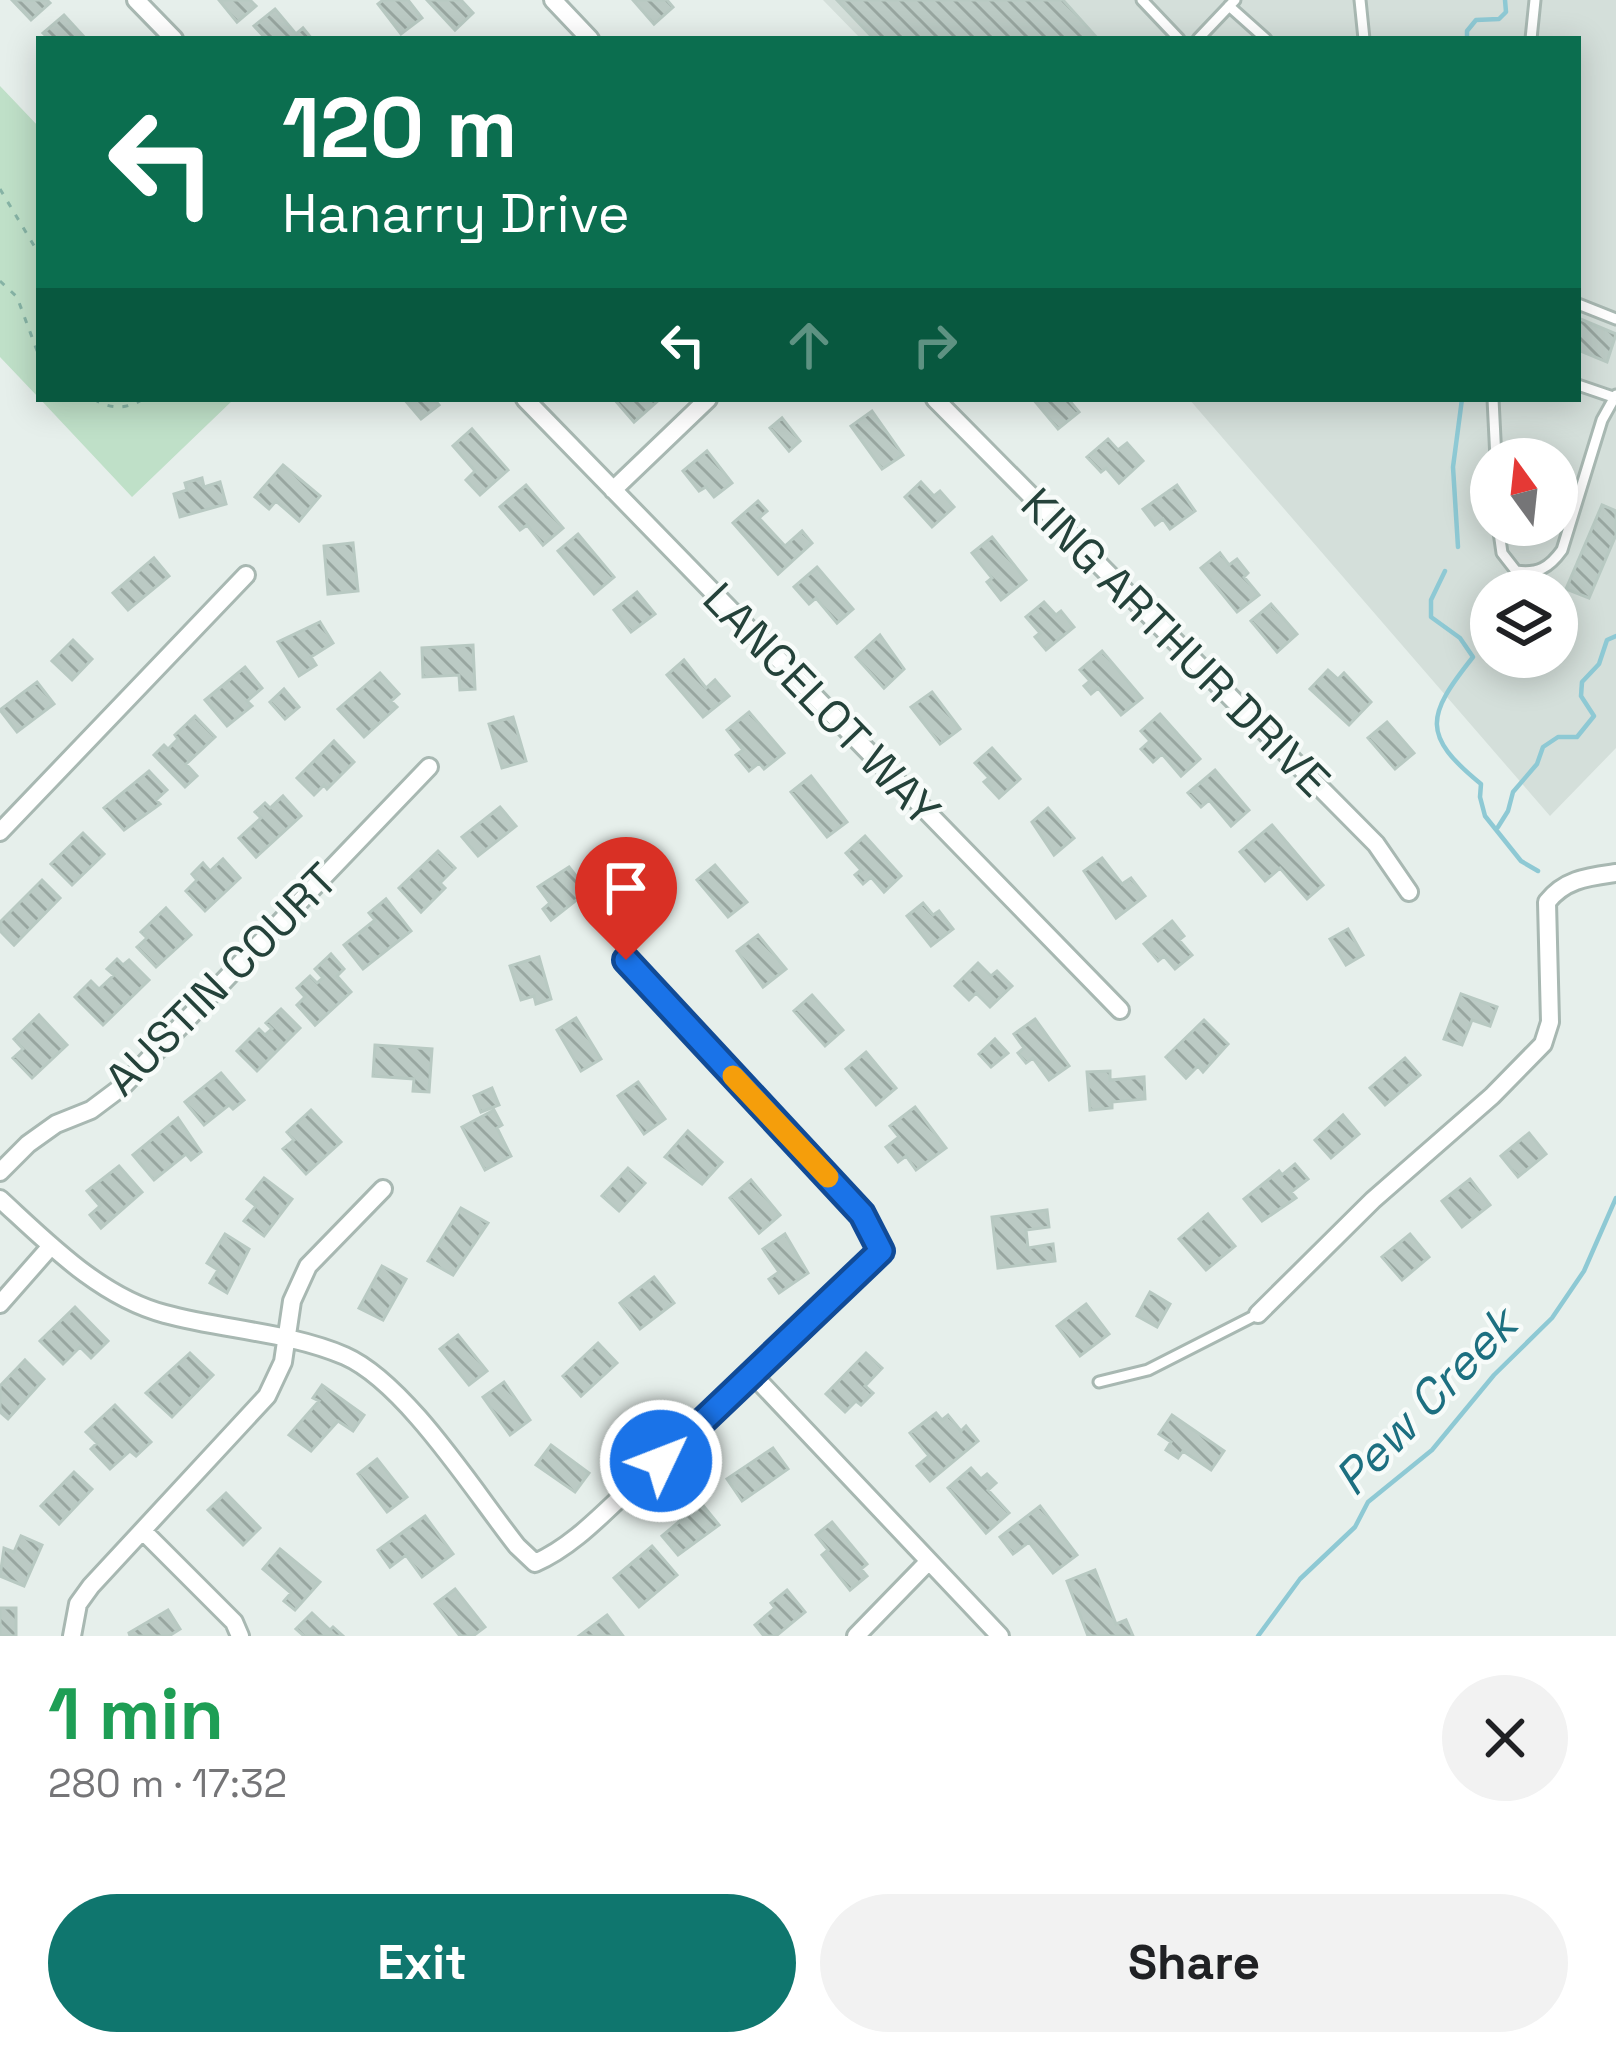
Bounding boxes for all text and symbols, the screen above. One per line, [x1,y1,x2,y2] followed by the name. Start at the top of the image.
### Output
[282,74,517,182] text: 120 m
[84,84,240,240] icon: left
[282,179,630,248] text: Hanarry Drive
[650,312,716,378] icon: left
[776,312,842,378] icon: ahead
[902,312,968,378] icon: right
[1470,438,1578,546] north arrow
[1470,438,1578,678] map controls
[1009,476,1342,809] street label: KING ARTHUR DRIVE
[1470,570,1578,678] button: layers
[691,571,952,838] street label: LANCELOT WAY
[575,837,677,960] pin
[93,851,350,1108] street label: AUSTIN COURT
[593,855,659,921] icon: arrive
[1321,1291,1533,1508] water label: Pew Creek
[598,1398,724,1524] position arrow
[48,1668,224,1760] text: 1 min
[1442,1675,1568,1801] button: close
[48,1759,287,1808] text: 280 m · 17:32
[48,1894,796,2032] button: Exit
[820,1894,1568,2032] button: Share

